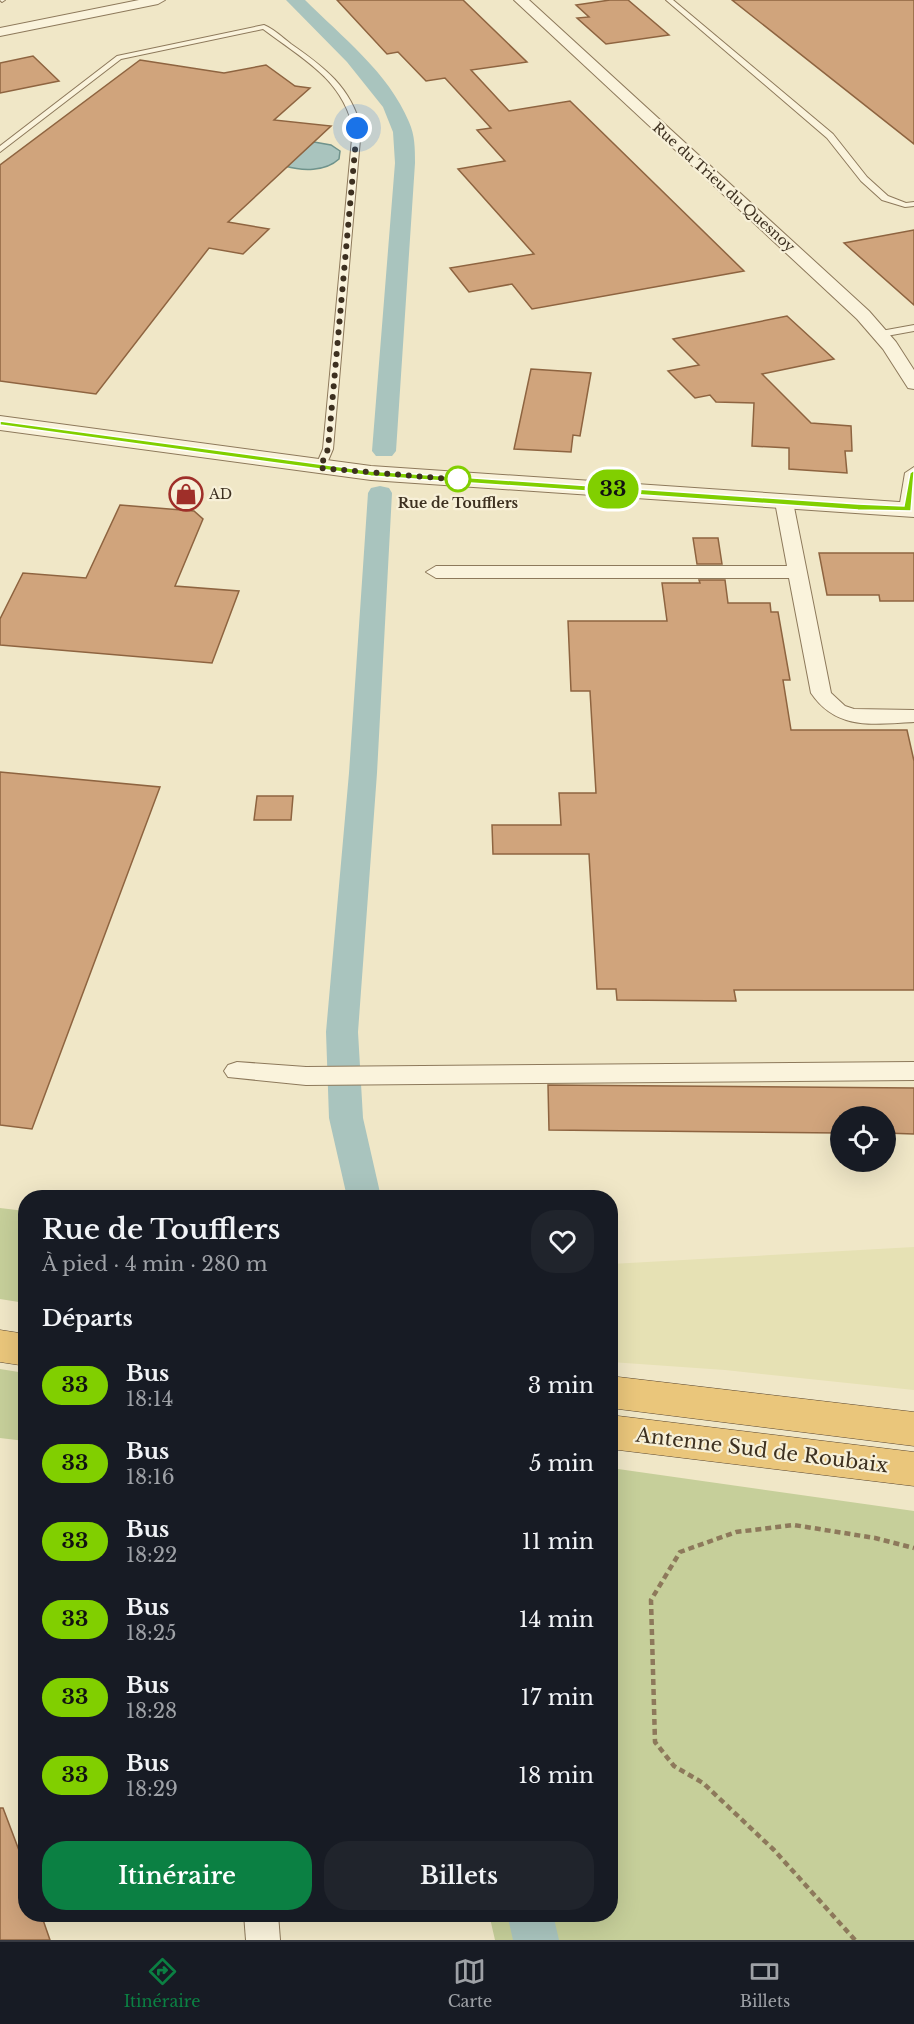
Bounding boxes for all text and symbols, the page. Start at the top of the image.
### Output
your location [342,113,372,143]
street label: Rue du Trieu du Quesnoy [649,118,799,256]
marker: Rue de Toufflers [445,466,471,492]
line badge: 33 [586,470,640,508]
shop icon: AD [168,476,204,512]
text: 33 [600,476,626,502]
place label: AD [208,485,232,503]
place label: Rue de Toufflers [398,494,519,512]
map controls [830,1106,896,1172]
button: locate [830,1106,896,1172]
button: heart [531,1210,594,1273]
text: Rue de Toufflers [42,1212,280,1247]
text: À pied · 4 min · 280 m [42,1252,268,1276]
text: Départs [42,1305,133,1332]
text: Bus [126,1360,169,1387]
text: 33 [62,1372,88,1398]
text: 3 min [528,1372,594,1399]
text: 18:14 [126,1387,173,1411]
street label: Antenne Sud de Roubaix [633,1422,890,1477]
text: Bus [126,1438,169,1465]
text: 33 [62,1450,88,1476]
text: 5 min [529,1450,594,1477]
text: 18:16 [126,1465,175,1489]
text: Bus [126,1516,169,1543]
text: 33 [62,1528,88,1554]
text: 11 min [522,1528,594,1555]
text: 18:22 [126,1543,177,1567]
text: Bus [126,1594,169,1621]
text: 33 [62,1606,88,1632]
text: 14 min [519,1606,594,1633]
text: 18:25 [126,1621,176,1645]
text: Bus [126,1672,169,1699]
text: 33 [62,1684,88,1710]
text: 17 min [521,1684,594,1711]
text: 18:28 [126,1699,177,1723]
text: Bus [126,1750,169,1777]
text: 33 [62,1762,88,1788]
text: 18 min [518,1762,594,1789]
text: 18:29 [126,1777,178,1801]
button: Itinéraire [42,1841,312,1910]
button: Billets [324,1841,594,1910]
tab: Itinéraire [124,1955,200,2011]
tab: Carte [448,1955,492,2011]
tab: Billets [740,1955,790,2011]

